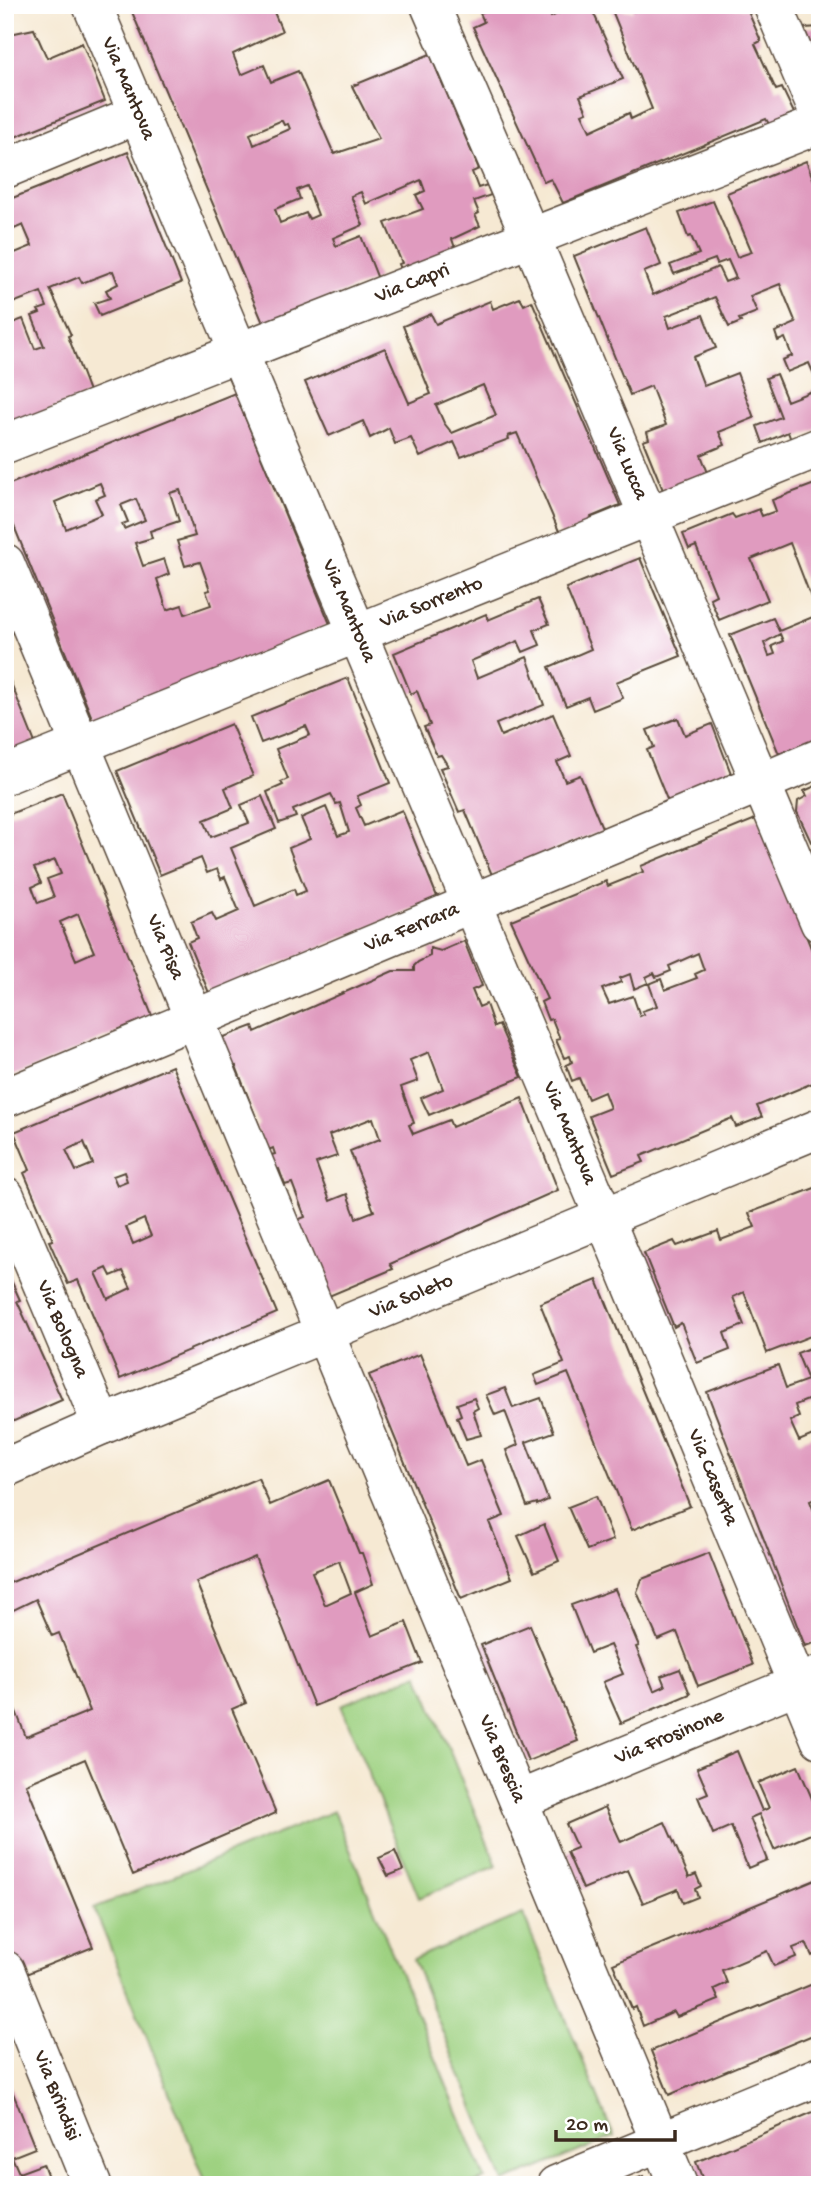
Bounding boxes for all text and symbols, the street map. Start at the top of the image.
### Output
street label: Via Mantova [94,33,161,145]
street label: Via Capri [371,258,454,310]
street label: Via Lucca [599,423,653,505]
street label: Via Mantova [315,555,381,668]
street label: Via Sorrento [376,571,487,636]
street label: Via Ferrara [360,897,464,959]
street label: Via Pisa [139,910,190,985]
street label: Via Mantova [535,1077,602,1190]
street label: Via Soleto [365,1268,457,1326]
street label: Via Bologna [29,1276,94,1383]
street label: Via Caserta [680,1425,744,1531]
street label: Via Frosinone [610,1703,729,1772]
street label: Via Brescia [472,1710,531,1808]
street label: Via Brindisi [26,2047,85,2145]
scale bar [556,2099,674,2143]
text: 20 m [566,2114,608,2139]

